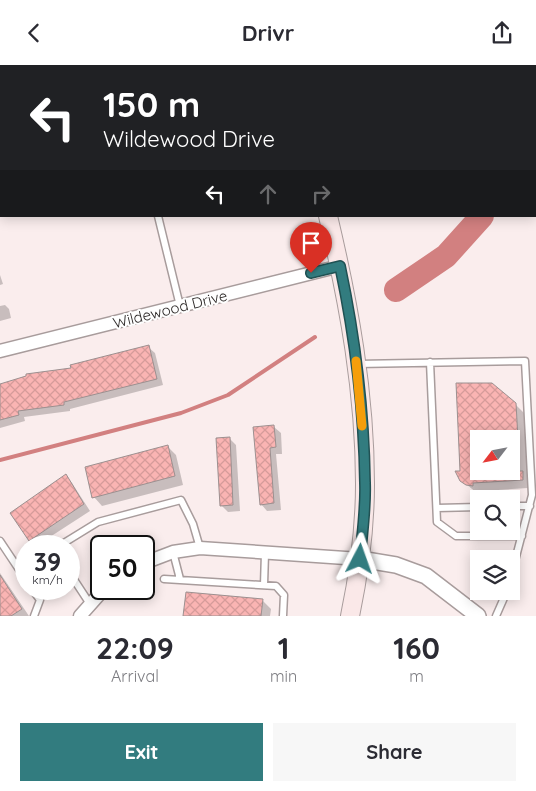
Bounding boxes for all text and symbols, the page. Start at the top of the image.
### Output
icon: back [20,19,48,47]
text: Drivr [242,19,294,47]
icon: share [488,19,516,47]
text: 150 m [103,82,200,126]
icon: left [20,85,85,150]
text: Wildewood Drive [103,125,275,153]
icon: left [201,180,229,208]
icon: ahead [254,180,282,208]
icon: right [307,180,335,208]
pin [290,222,332,273]
icon: arrive [297,229,325,257]
street label: Wildewood Drive [111,286,229,332]
north arrow [470,430,520,480]
map controls [470,430,520,600]
button: search [470,490,520,540]
position arrow [333,532,385,584]
speed limit sign: 50 [90,535,155,600]
text: 39 [34,546,61,577]
button: layers [470,550,520,600]
text: km/h [32,572,63,587]
text: 22:09 [96,629,174,667]
text: 1 [278,629,289,667]
text: 160 [393,629,440,667]
text: Arrival [111,666,159,686]
text: min [270,666,297,686]
text: m [409,666,424,686]
button: Exit [20,723,263,781]
button: Share [273,723,516,781]

